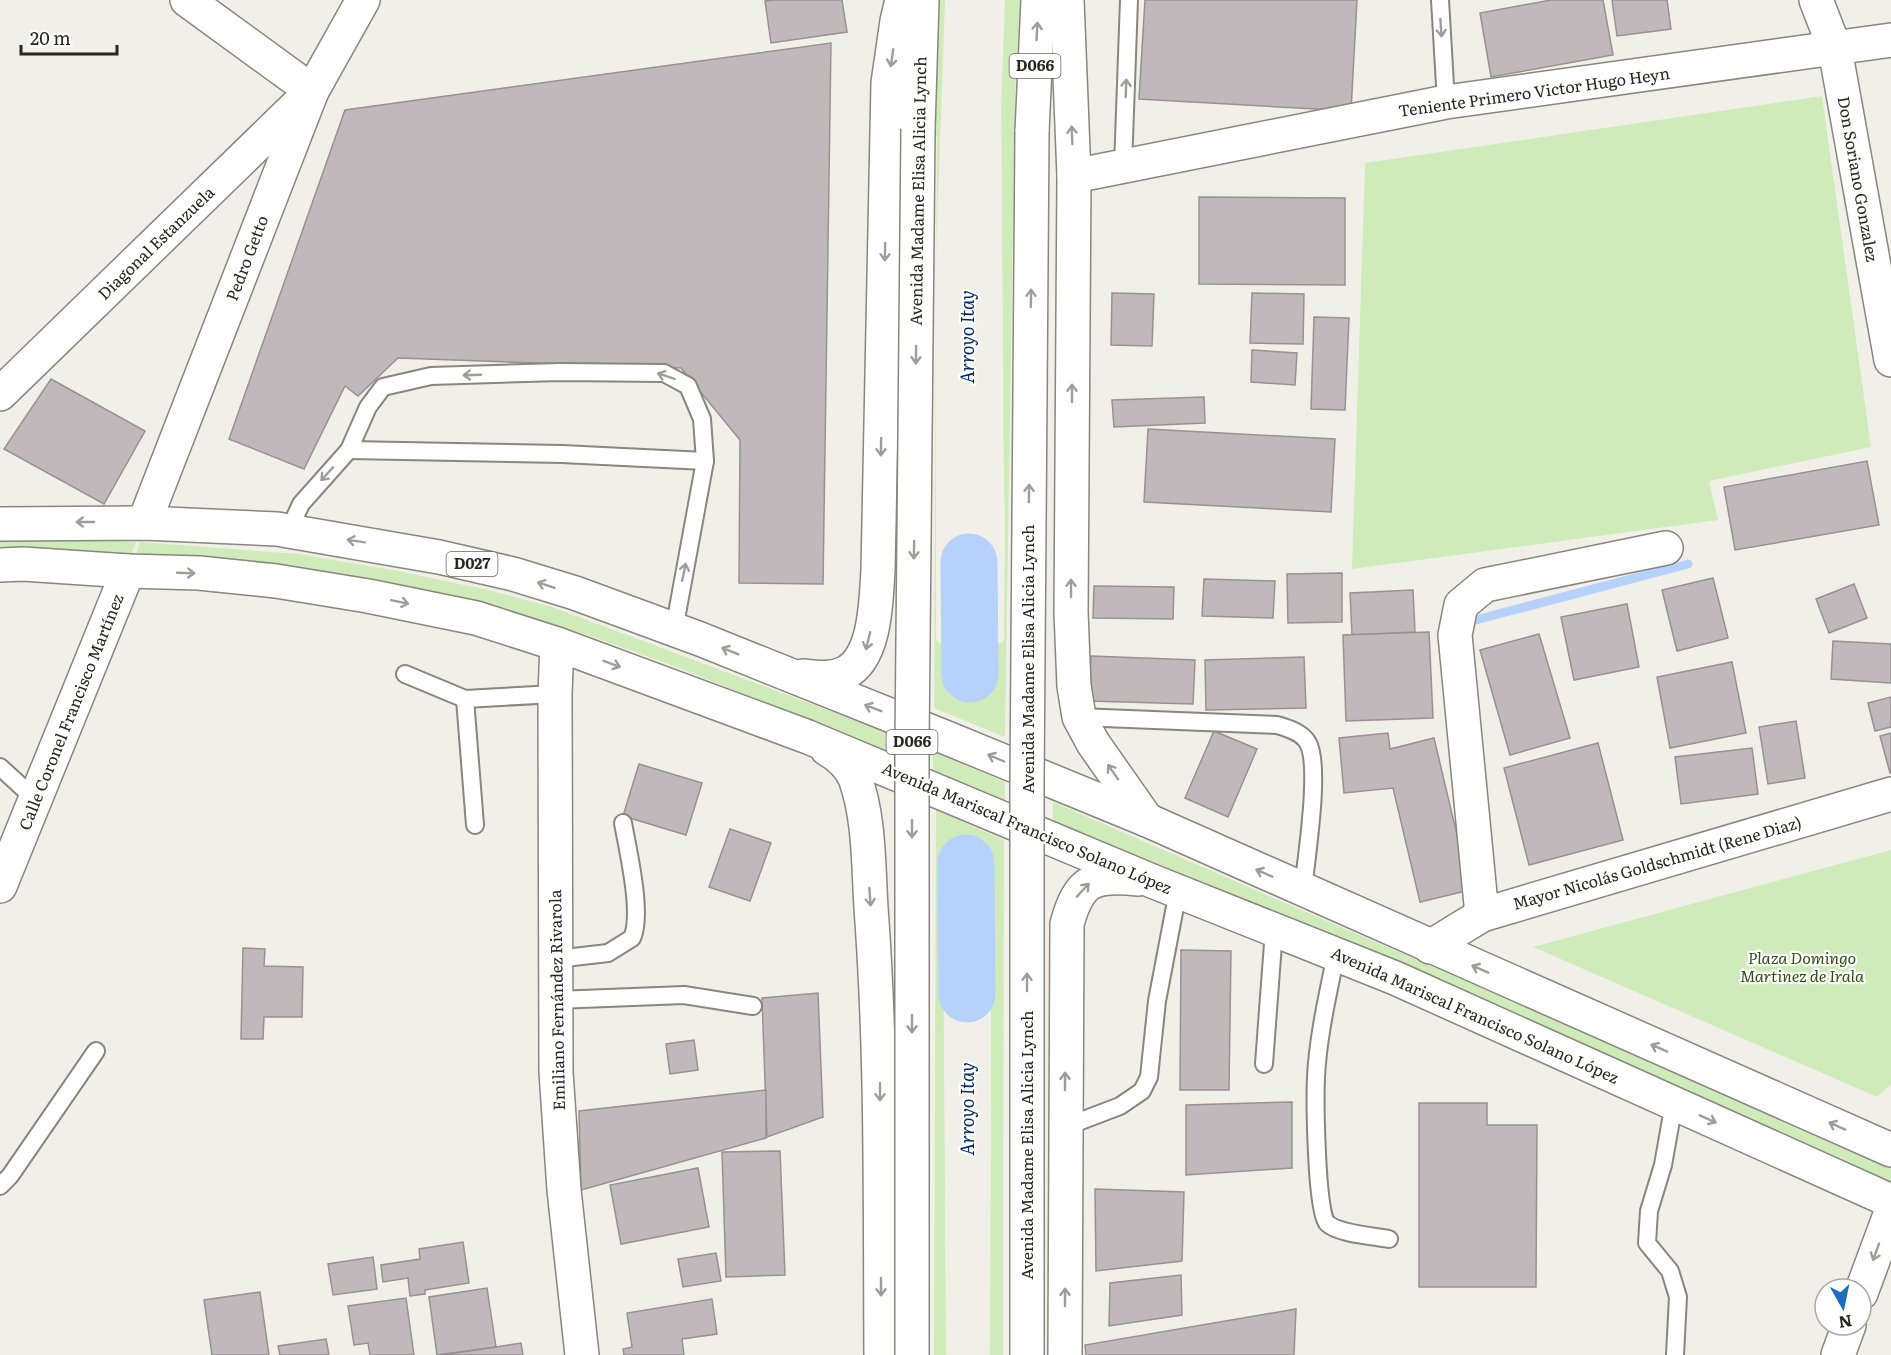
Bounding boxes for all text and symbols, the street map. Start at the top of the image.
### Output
scale bar [21,18,117,56]
one-way arrow [1436,18,1447,38]
one-way arrow [1032,22,1043,42]
text: 20 m [30,24,71,51]
one-way arrow [886,47,897,67]
road number: D066 [1010,54,1060,78]
street label: Avenida Madame Elisa Alicia Lynch [903,56,931,326]
street label: Teniente Primero Victor Hugo Heyn [1397,60,1672,122]
one-way arrow [1121,78,1132,98]
street label: Don Soriano Gonzalez [1833,94,1885,264]
one-way arrow [1067,125,1078,145]
street label: Diagonal Estanzuela [91,180,219,305]
street label: Pedro Getto [219,211,273,304]
one-way arrow [879,242,891,262]
one-way arrow [1025,288,1037,308]
water label: Arroyo Itay [953,290,980,384]
one-way arrow [910,345,922,365]
one-way arrow [462,369,482,381]
one-way arrow [657,370,676,381]
one-way arrow [1066,383,1078,403]
one-way arrow [875,437,887,457]
one-way arrow [320,466,334,481]
one-way arrow [1023,483,1035,503]
one-way arrow [76,517,96,528]
street label: Avenida Madame Elisa Alicia Lynch [1015,524,1039,794]
one-way arrow [347,536,367,547]
one-way arrow [908,540,920,560]
road number: D027 [446,552,498,576]
one-way arrow [679,563,690,583]
one-way arrow [176,567,196,578]
one-way arrow [537,578,556,589]
one-way arrow [1065,578,1077,598]
street label: Calle Coronel Francisco Martínez [12,590,129,833]
one-way arrow [390,597,409,608]
one-way arrow [862,631,873,650]
one-way arrow [721,645,739,656]
one-way arrow [602,659,621,670]
one-way arrow [864,702,883,713]
road number: D066 [886,730,938,754]
one-way arrow [987,752,1005,763]
street label: Avenida Mariscal Francisco Solano López [879,755,1176,899]
one-way arrow [1107,765,1119,781]
street label: Mayor Nicolás Goldschmidt (Rene Diaz) [1509,809,1804,915]
one-way arrow [906,819,918,839]
one-way arrow [1255,866,1273,877]
one-way arrow [1076,883,1090,898]
one-way arrow [865,886,876,906]
street label: Emiliano Fernández Rivarola [542,889,570,1111]
street label: Avenida Mariscal Francisco Solano López [1328,940,1623,1089]
park label: Plaza Domingo Martinez de Irala [1740,945,1865,987]
one-way arrow [1472,963,1490,974]
one-way arrow [1021,972,1033,992]
street label: Avenida Madame Elisa Alicia Lynch [1014,1010,1038,1280]
one-way arrow [906,1014,918,1034]
one-way arrow [1650,1041,1668,1052]
water label: Arroyo Itay [953,1062,980,1156]
one-way arrow [1059,1071,1071,1091]
one-way arrow [874,1081,886,1101]
one-way arrow [1699,1114,1717,1125]
one-way arrow [1829,1120,1847,1131]
one-way arrow [1870,1242,1881,1261]
one-way arrow [875,1276,887,1296]
north arrow [1813,1277,1873,1337]
one-way arrow [1059,1287,1071,1307]
text: N [1837,1310,1854,1336]

